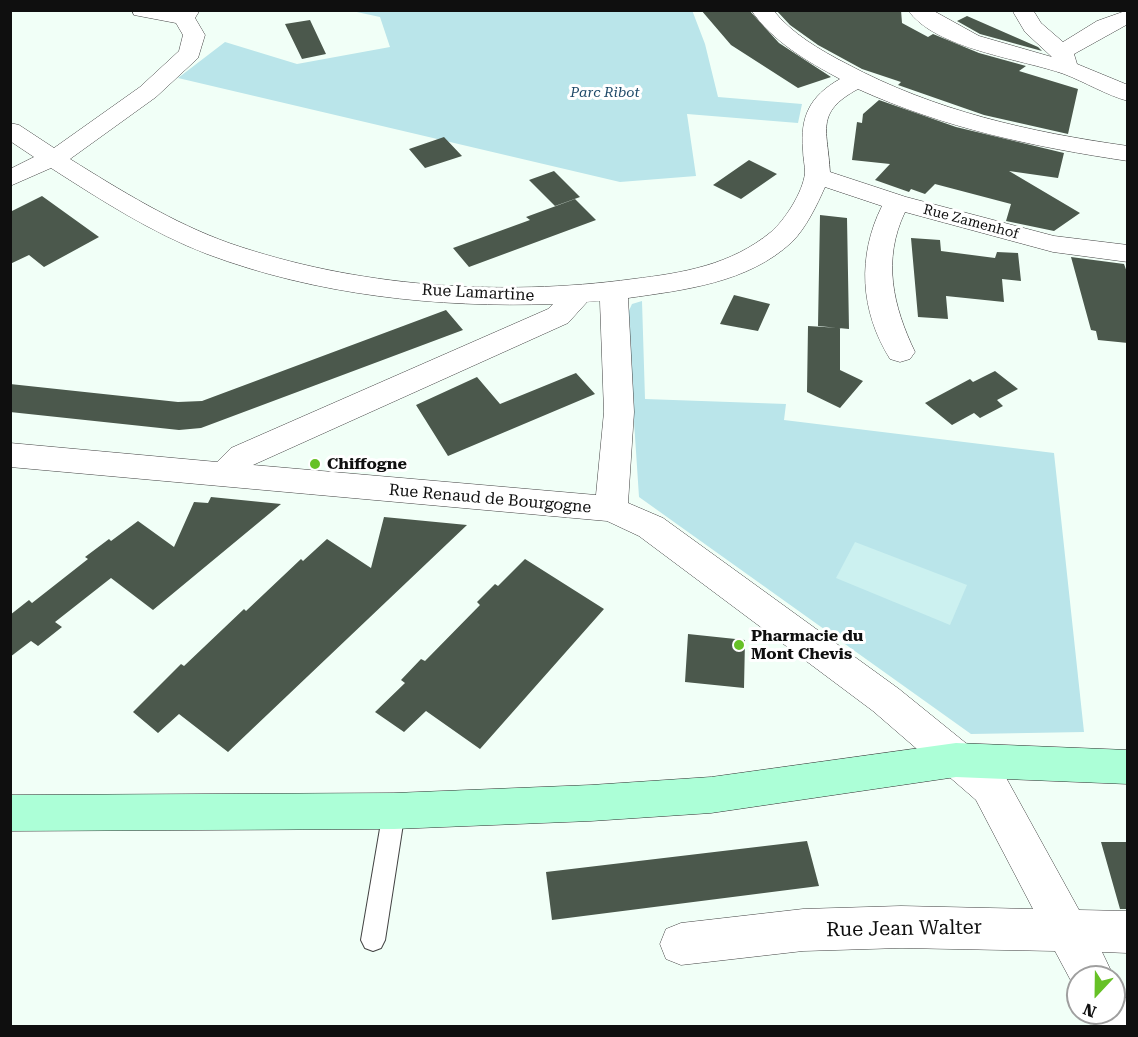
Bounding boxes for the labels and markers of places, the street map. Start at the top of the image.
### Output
place label: Chiffogne [327,454,407,474]
marker: Chiffogne [308,457,322,471]
place label: Pharmacie du Mont Chevis [751,626,863,664]
marker: Pharmacie du Mont Chevis [732,638,746,652]

